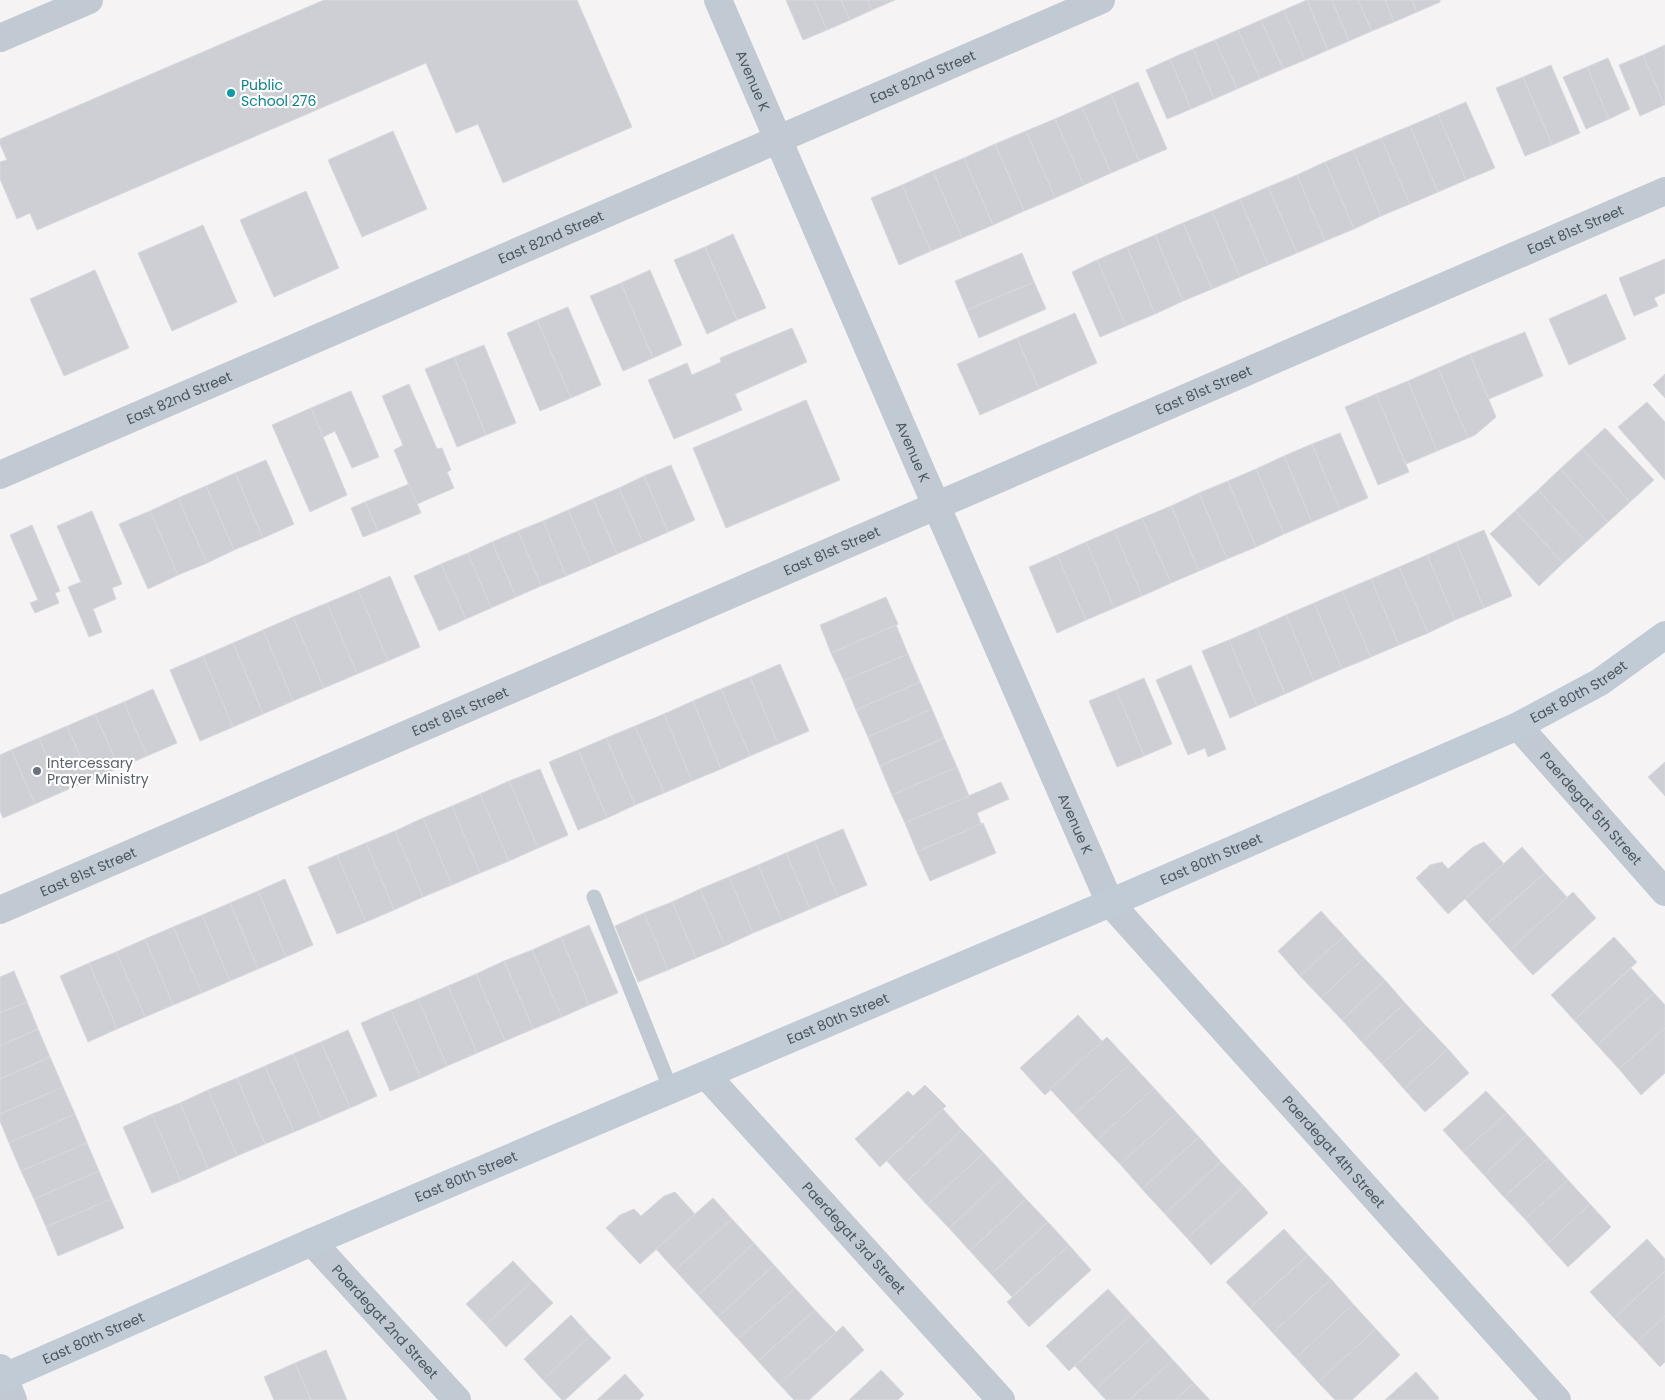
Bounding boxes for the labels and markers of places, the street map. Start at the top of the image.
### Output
place label: Public School 276 [241,75,316,111]
marker: Public School 276 [225,87,237,99]
place label: Intercessary Prayer Ministry [47,753,149,789]
marker: Intercessary Prayer Ministry [31,765,43,777]

